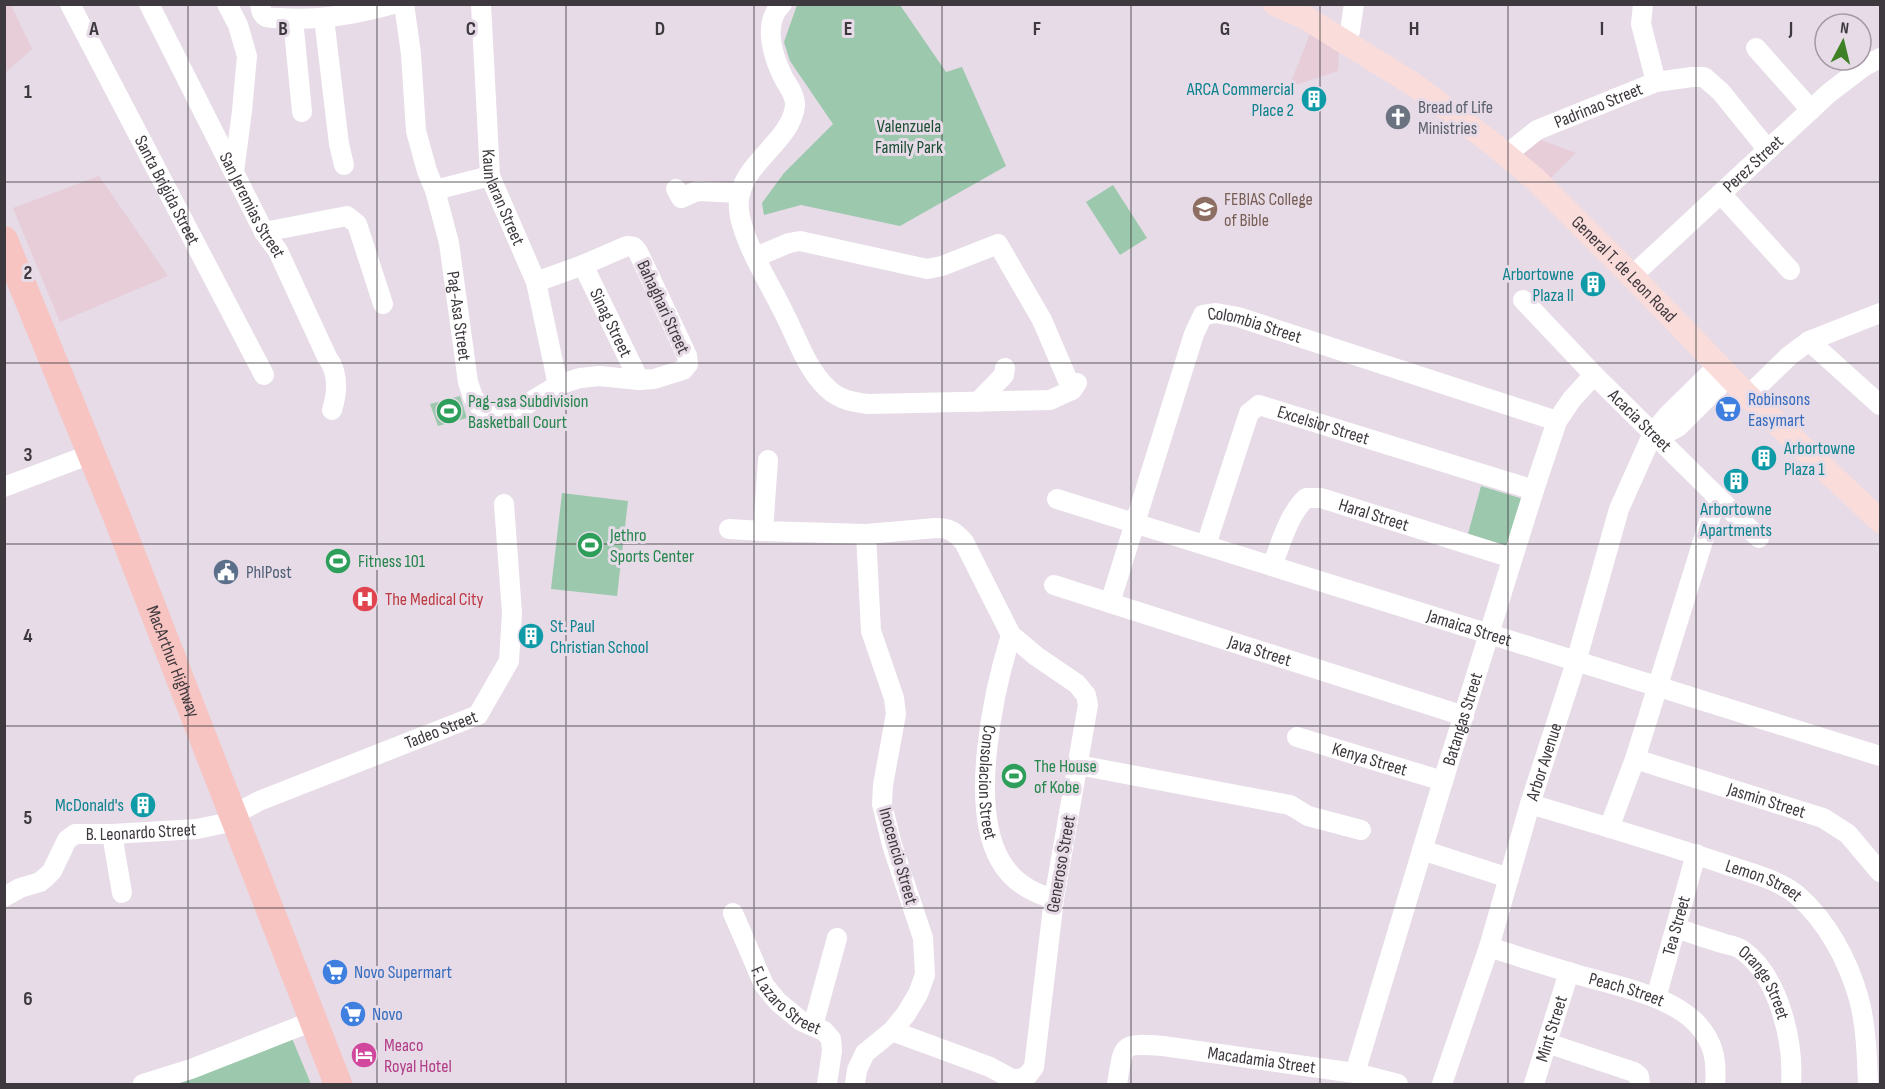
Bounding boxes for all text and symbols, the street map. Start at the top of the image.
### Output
north arrow [1813,12,1873,72]
text: A [88,17,99,41]
text: B [278,17,288,41]
text: C [466,17,476,41]
text: D [655,17,665,41]
text: E [844,17,852,41]
text: F [1033,17,1041,41]
text: G [1220,17,1230,41]
text: H [1409,17,1419,41]
text: I [1600,17,1604,41]
text: J [1788,17,1793,41]
text: N [1839,19,1850,39]
street label: Padrinao Street [1551,78,1646,132]
place label: ARCA Commercial Place 2 [1186,79,1294,121]
text: 1 [24,80,32,104]
building icon: ARCA Commercial Place 2 [1299,84,1329,114]
place label: Bread of Life Ministries [1418,97,1493,139]
church icon: Bread of Life Ministries [1383,102,1413,132]
park label: Valenzuela Family Park [875,116,943,158]
street label: Perez Street [1718,130,1788,197]
street label: Santa Brigida Street [130,132,205,249]
street label: San Jeremias Street [215,149,290,261]
street label: Kaunlaran Street [478,149,529,249]
place label: FEBIAS College of Bible [1224,189,1313,231]
school or university icon: FEBIAS College of Bible [1190,194,1220,224]
street label: General T. de Leon Road [1567,211,1681,326]
street label: Bahaghari Street [632,257,694,358]
text: 2 [24,261,32,285]
place label: Arbortowne Plaza II [1502,264,1574,306]
building icon: Arbortowne Plaza II [1578,269,1608,299]
street label: Pag-Asa Street [442,270,476,362]
street label: Sinag Street [585,285,637,361]
street label: Colombia Street [1206,303,1305,348]
street label: Acacia Street [1603,384,1676,457]
place label: Robinsons Easymart [1748,389,1810,431]
place label: Pag-asa Subdivision Basketball Court [468,391,588,433]
supermarket icon: Robinsons Easymart [1713,394,1743,424]
sports icon: Pag-asa Subdivision Basketball Court [434,396,464,426]
street label: Excelsior Street [1275,401,1372,449]
place label: Arbortowne Plaza 1 [1783,438,1855,480]
text: 3 [24,443,33,467]
building icon: Arbortowne Plaza 1 [1749,443,1779,473]
building icon: Arbortowne Apartments [1721,466,1751,496]
street label: Haral Street [1336,494,1412,536]
place label: Arbortowne Apartments [1699,499,1772,541]
place label: Jethro Sports Center [609,525,694,567]
sports icon: Jethro Sports Center [575,530,605,560]
sports icon: Fitness 101 [323,546,353,576]
place label: Fitness 101 [358,551,426,572]
public building icon: PhlPost [211,557,241,587]
place label: PhlPost [246,562,292,583]
hospital icon: The Medical City [350,584,380,614]
place label: The Medical City [385,589,483,610]
street label: MacArthur Highway [142,602,204,720]
street label: Jamaica Street [1424,604,1515,651]
place label: St. Paul Christian School [550,616,649,658]
building icon: St. Paul Christian School [516,621,546,651]
text: 4 [23,624,33,648]
street label: Java Street [1225,631,1294,671]
street label: Batangas Street [1438,669,1487,768]
street label: Tadeo Street [402,706,481,753]
street label: Arbor Avenue [1521,720,1566,804]
street label: Consolacion Street [975,724,1002,842]
street label: Kenya Street [1330,738,1410,780]
place label: The House of Kobe [1034,756,1097,798]
sports icon: The House of Kobe [999,761,1029,791]
street label: Jasmin Street [1724,778,1809,823]
building icon: McDonald's [128,790,158,820]
place label: McDonald's [55,795,124,816]
street label: Inocencio Street [874,805,922,907]
text: 5 [24,806,33,830]
street label: Generoso Street [1042,813,1080,914]
street label: B. Leonardo Street [86,819,197,845]
street label: Lemon Street [1723,855,1807,906]
street label: Tea Street [1658,893,1695,958]
street label: Orange Street [1734,941,1794,1022]
supermarket icon: Novo Supermart [320,957,350,987]
place label: Novo Supermart [354,962,453,983]
street label: F. Lazaro Street [747,963,825,1039]
street label: Peach Street [1587,968,1668,1011]
text: 6 [23,987,33,1011]
street label: Mint Street [1531,992,1572,1064]
supermarket icon: Novo [338,999,368,1029]
place label: Novo [372,1004,403,1025]
place label: Meaco Royal Hotel [384,1035,452,1077]
hotel icon: Meaco Royal Hotel [349,1040,379,1070]
street label: Macadamia Street [1206,1042,1317,1078]

